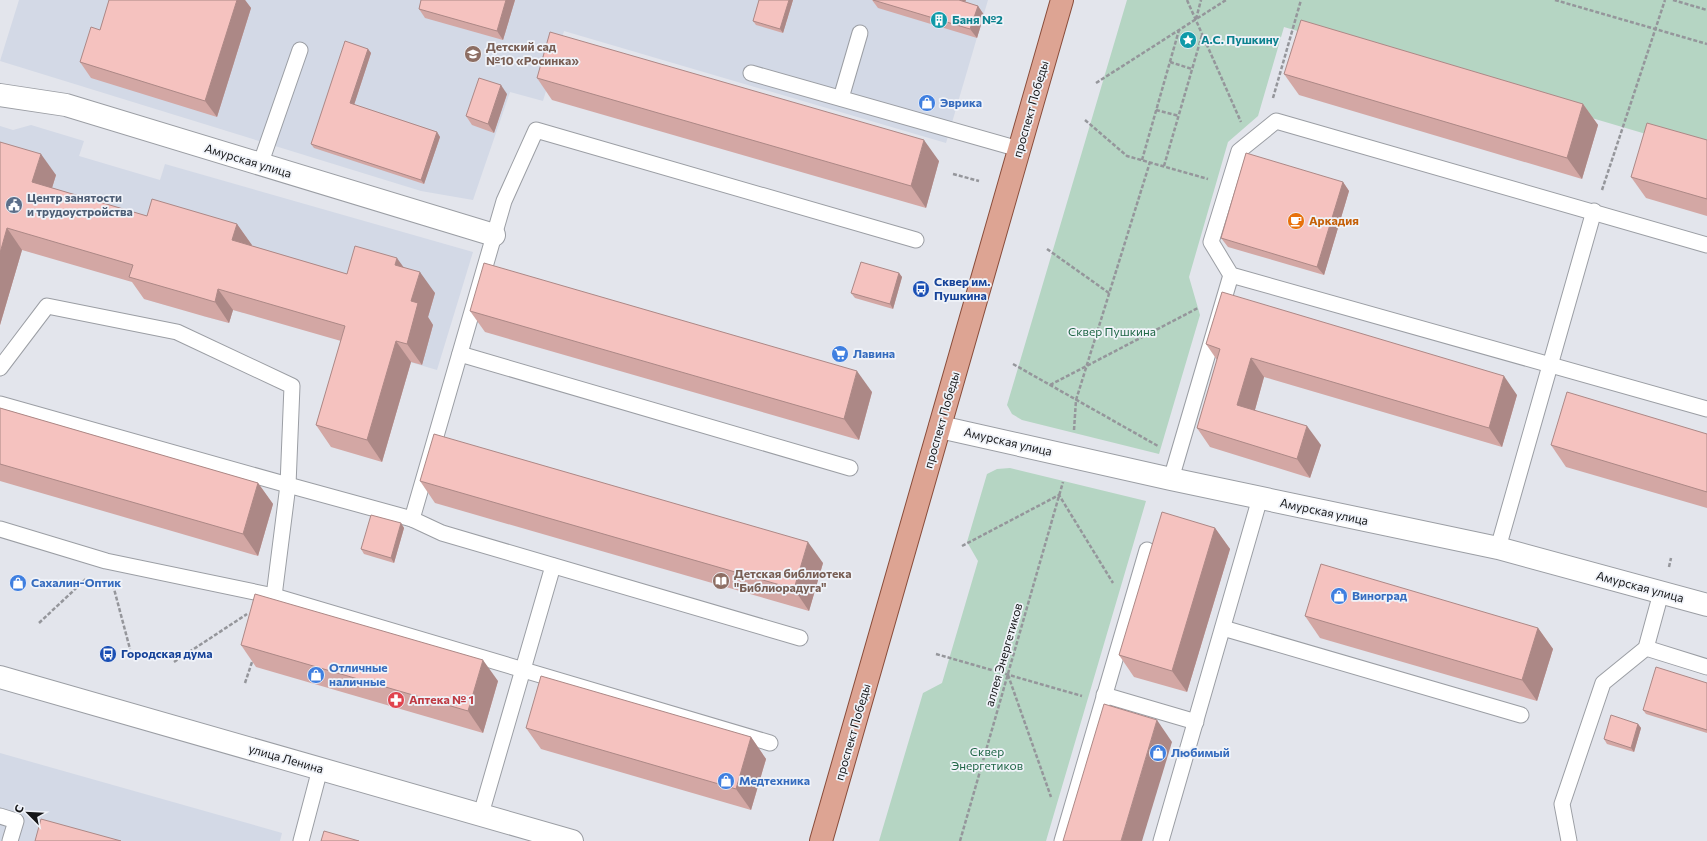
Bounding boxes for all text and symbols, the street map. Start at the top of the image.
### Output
building icon: Баня №2 [929,10,949,30]
place label: Баня №2 [952,12,1003,26]
place icon: А.С. Пушкину [1178,30,1198,50]
place label: А.С. Пушкину [1201,32,1280,46]
place label: Детский сад №10 «Росинка» [486,39,579,67]
school or university icon: Детский сад №10 «Росинка» [463,44,483,64]
street label: проспект Победы [1010,59,1051,159]
shop icon: Эврика [917,93,937,113]
place label: Эврика [940,95,982,109]
street label: Амурская улица [203,140,293,180]
place label: Центр занятости и трудоустройства [27,190,133,218]
public building icon: Центр занятости и трудоустройства [4,195,24,215]
cafe icon: Аркадия [1286,211,1306,231]
place label: Аркадия [1309,213,1359,227]
place label: Сквер им. Пушкина [934,274,990,302]
bus stop icon: Сквер им. Пушкина [911,279,931,299]
park label: Сквер Пушкина [1068,324,1156,338]
supermarket icon: Лавина [830,344,850,364]
place label: Лавина [853,346,895,360]
street label: проспект Победы [921,370,962,470]
street label: Амурская улица [963,424,1054,458]
street label: Амурская улица [1279,495,1370,527]
place label: Детская библиотека "Библиорадуга" [734,566,851,594]
street label: Амурская улица [1595,568,1686,604]
library icon: Детская библиотека "Библиорадуга" [711,571,731,591]
shop icon: Сахалин-Оптик [8,573,28,593]
place label: Сахалин-Оптик [31,575,121,589]
shop icon: Виноград [1329,586,1349,606]
place label: Виноград [1352,588,1408,602]
street label: аллея Энергетиков [982,601,1025,708]
bus stop icon: Городская дума [98,644,118,664]
place label: Городская дума [121,646,212,660]
place label: Отличные наличные [329,660,388,688]
shop icon: Отличные наличные [306,665,326,685]
street label: проспект Победы [832,682,873,782]
pharmacy icon: Аптека № 1 [386,690,406,710]
place label: Аптека № 1 [409,692,474,706]
street label: улица Ленина [247,741,325,775]
shop icon: Любимый [1148,743,1168,763]
park label: Сквер Энергетиков [951,744,1023,772]
place label: Любимый [1171,745,1230,759]
shop icon: Медтехника [716,771,736,791]
place label: Медтехника [739,773,810,787]
north arrow [8,793,48,833]
text: С [11,802,26,815]

